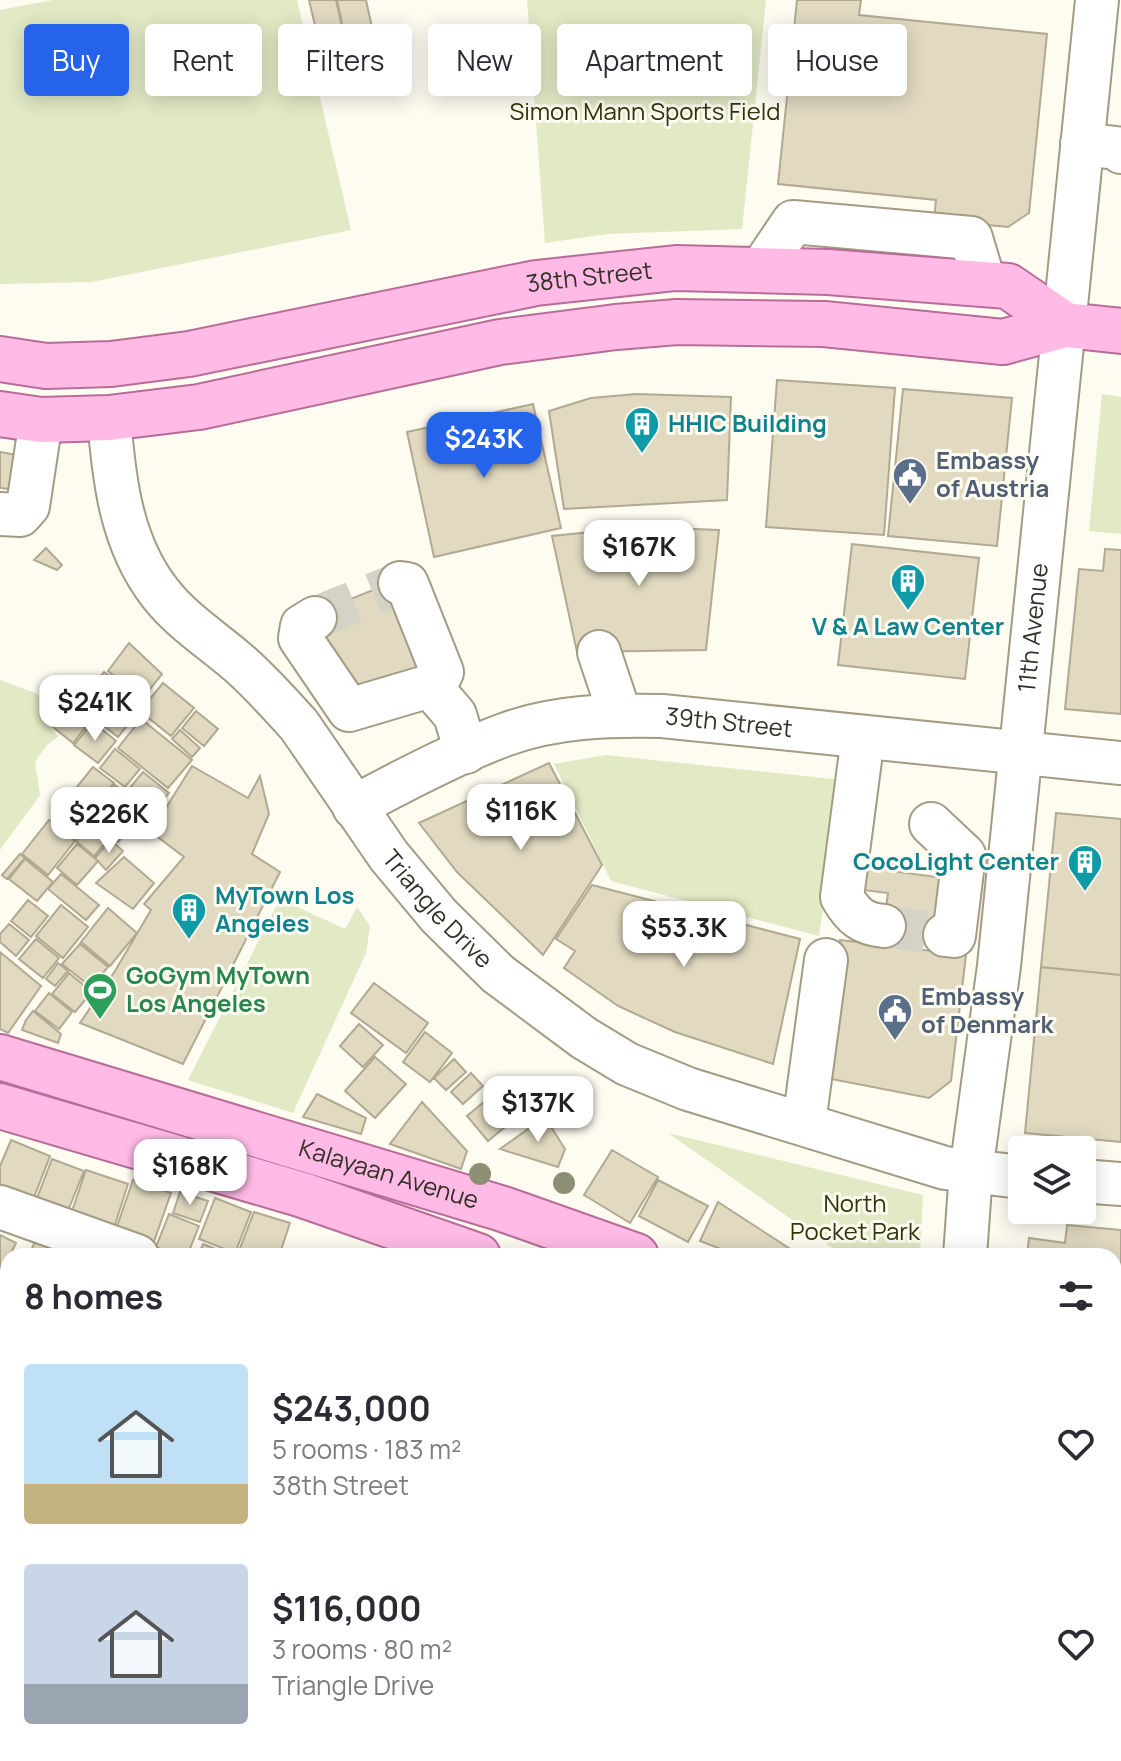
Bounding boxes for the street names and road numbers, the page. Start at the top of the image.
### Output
street label: 38th Street [523,253,654,300]
street label: 11th Avenue [1009,562,1055,694]
street label: 39th Street [664,698,794,744]
street label: Triangle Drive [376,842,501,975]
street label: Kalayaan Avenue [295,1130,483,1216]

